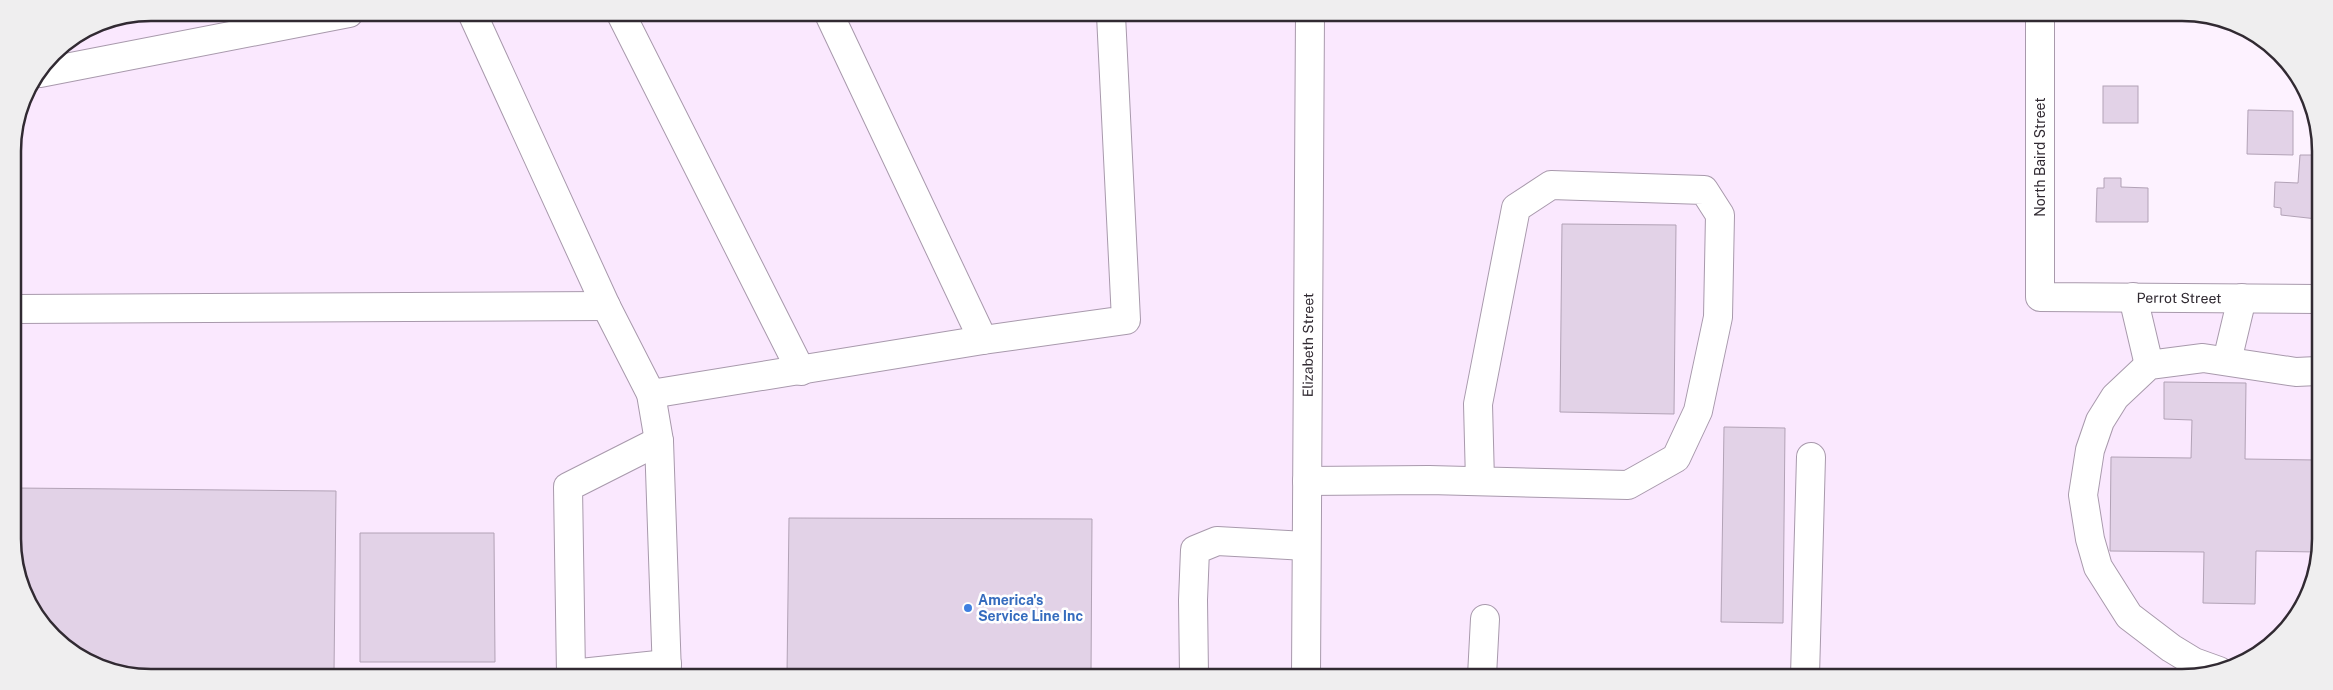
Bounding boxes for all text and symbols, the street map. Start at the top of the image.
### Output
street label: North Baird Street [2032,97,2048,217]
street label: Perrot Street [2136,290,2222,306]
street label: Elizabeth Street [1300,293,1316,397]
place label: America's Service Line Inc [978,592,1083,624]
marker: America's Service Line Inc [962,602,974,614]

